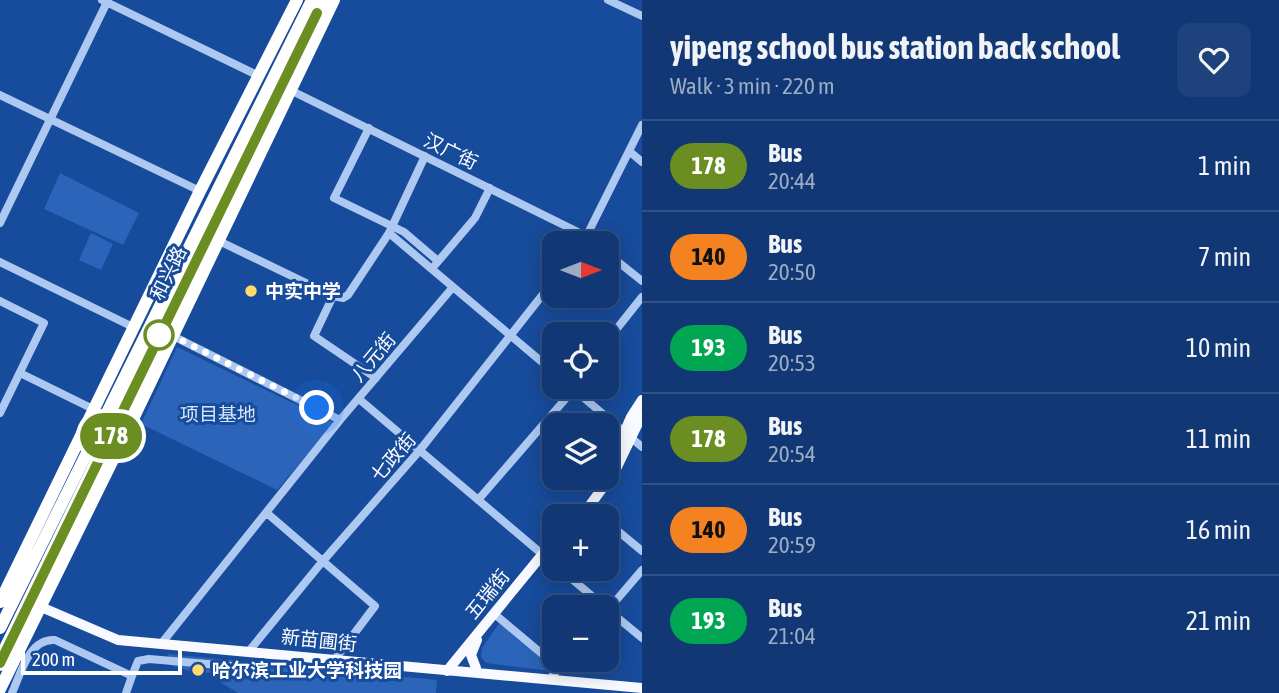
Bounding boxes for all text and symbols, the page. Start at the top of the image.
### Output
button: heart [1177,23,1251,97]
text: yipeng school bus station back school [670,28,1120,66]
text: Walk · 3 min · 220 m [670,73,834,99]
street label: 汉广街 [421,129,481,173]
text: Bus [768,138,802,168]
text: 1 min [1198,151,1251,181]
text: 178 [692,152,725,179]
text: 20:44 [768,168,816,194]
text: Bus [768,229,802,259]
north arrow [542,231,620,308]
map controls [542,231,619,672]
text: 7 min [1198,242,1251,272]
street label: 和兴路 [146,243,190,303]
text: 140 [692,243,725,270]
text: 20:50 [768,259,816,285]
place label: 中实中学 [265,280,341,302]
marker: 中实中学 [243,283,259,299]
unlabelled marker [144,320,174,350]
text: Bus [768,320,802,350]
button: locate [542,322,619,399]
street label: 八元街 [346,328,400,386]
text: 10 min [1186,333,1251,363]
text: 193 [692,334,725,361]
text: 20:53 [768,350,816,376]
your location [299,390,334,425]
park label: 项目基地 [180,403,256,425]
text: Bus [768,411,802,441]
line badge: 178 [71,413,151,459]
button: layers [542,413,619,490]
text: 178 [94,422,128,449]
text: 11 min [1186,424,1251,454]
text: 178 [692,425,725,452]
street label: 七政街 [366,428,420,486]
text: 20:54 [768,441,816,467]
text: Bus [768,502,802,532]
button: + [542,504,619,581]
text: 16 min [1186,515,1251,545]
text: 140 [692,516,725,543]
text: 20:59 [768,532,816,558]
street label: 五瑞街 [461,565,513,623]
text: Bus [768,593,802,623]
button: − [542,595,619,672]
text: 21 min [1186,606,1251,636]
text: 193 [692,607,725,634]
text: 21:04 [768,623,816,649]
street label: 新苗圃街 [280,625,358,655]
scale bar [21,644,182,676]
text: 200 m [32,648,75,670]
place label: 哈尔滨工业大学科技园 [212,659,402,681]
marker: 哈尔滨工业大学科技园 [190,662,206,678]

